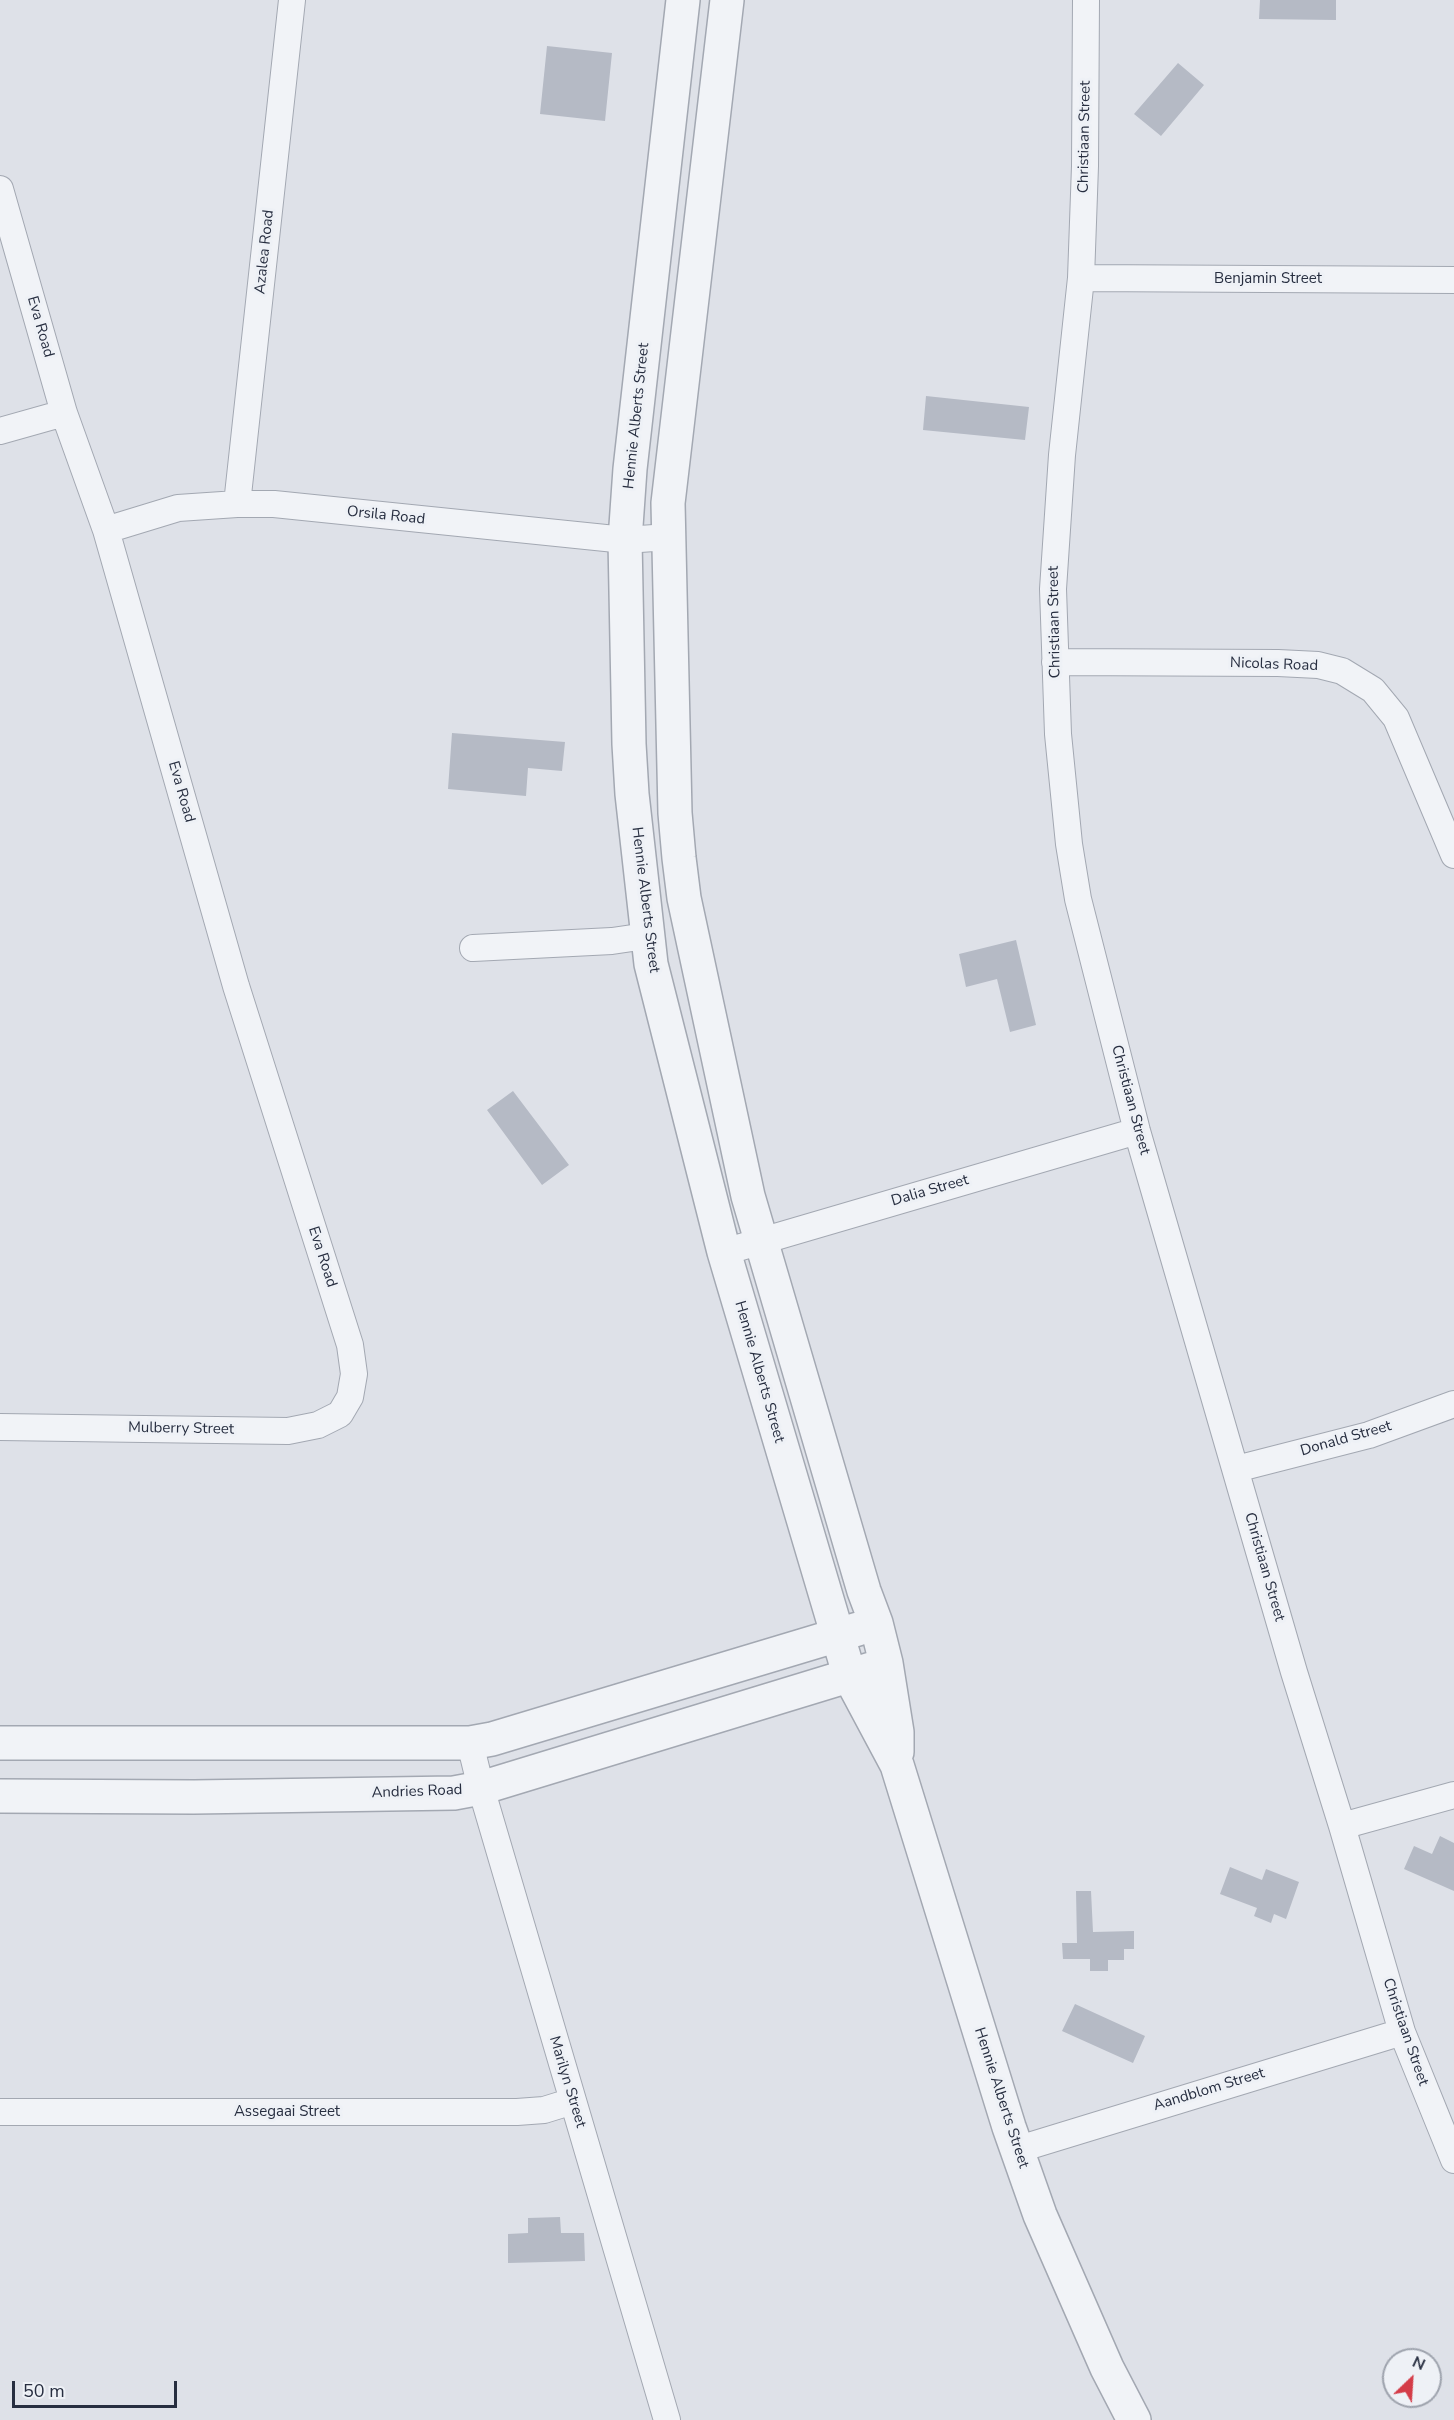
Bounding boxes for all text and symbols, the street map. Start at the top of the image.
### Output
street label: Christiaan Street [1075,81,1095,193]
street label: Azalea Road [252,209,278,295]
street label: Benjamin Street [1214,270,1322,288]
street label: Eva Road [23,294,57,360]
street label: Hennie Alberts Street [620,342,654,490]
street label: Orsila Road [346,503,426,529]
street label: Christiaan Street [1045,566,1065,678]
street label: Nicolas Road [1230,654,1318,676]
street label: Eva Road [164,759,198,825]
street label: Hennie Alberts Street [627,826,663,974]
street label: Christiaan Street [1107,1043,1153,1157]
street label: Dalia Street [889,1171,971,1211]
street label: Eva Road [304,1224,340,1290]
street label: Hennie Alberts Street [730,1299,788,1445]
street label: Donald Street [1298,1417,1394,1461]
street label: Mulberry Street [128,1419,234,1439]
street label: Christiaan Street [1240,1510,1288,1624]
street label: Andries Road [371,1781,463,1803]
street label: Christiaan Street [1378,1976,1432,2088]
street label: Hennie Alberts Street [970,2025,1032,2171]
street label: Marilyn Street [545,2034,589,2130]
street label: Aandblom Street [1151,2065,1267,2115]
street label: Assegaai Street [234,2103,340,2121]
north arrow [1382,2348,1442,2408]
text: N [1409,2351,1429,2376]
scale bar [15,2369,180,2407]
text: 50 m [23,2379,65,2403]

